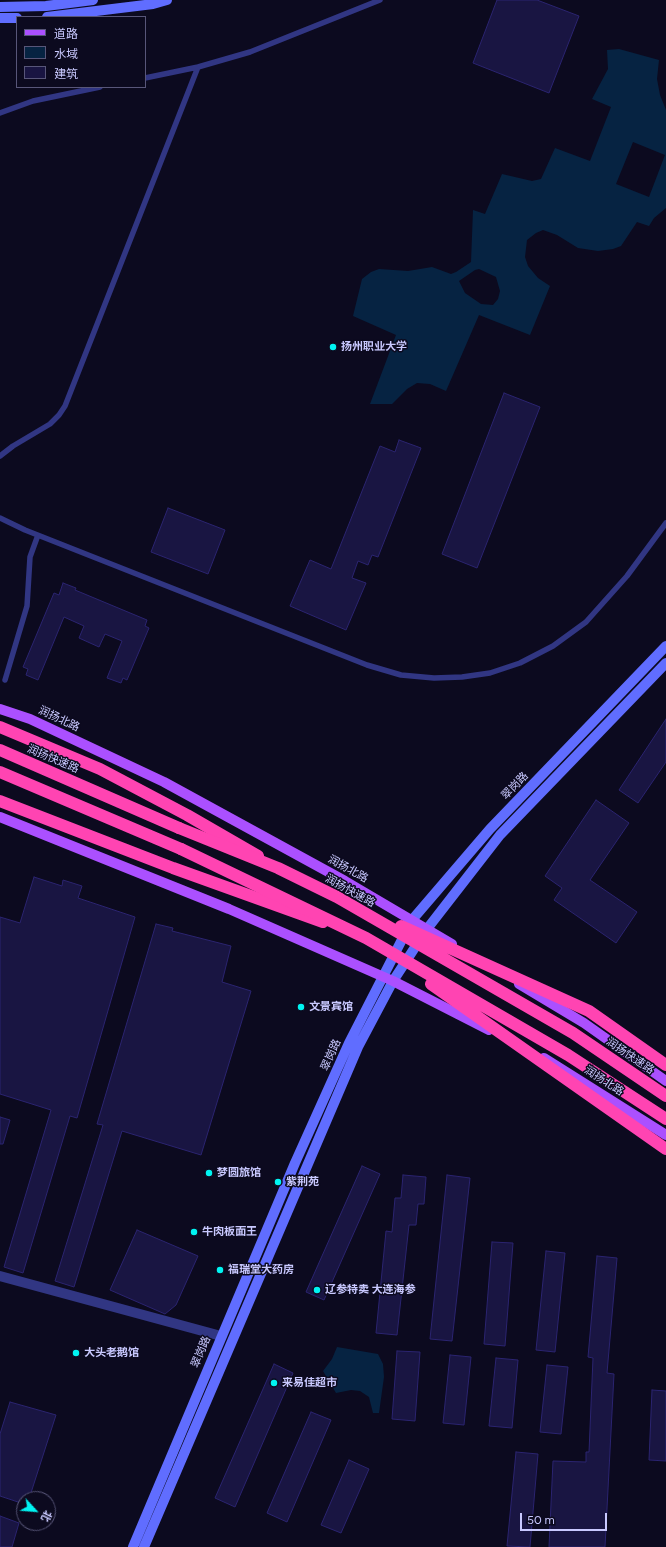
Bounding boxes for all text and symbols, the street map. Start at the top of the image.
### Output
legend [16,16,146,88]
text: 道路 [54,27,78,41]
text: 水域 [54,47,78,61]
text: 建筑 [54,67,78,81]
place label: 扬州职业大学 [341,340,407,354]
marker: 扬州职业大学 [328,342,338,352]
street label: 润扬北路 [36,704,82,734]
street label: 润扬快速路 [25,742,81,776]
street label: 翠岗路 [499,770,531,802]
street label: 润扬北路 [326,853,370,885]
street label: 润扬快速路 [323,872,377,910]
place label: 文景宾馆 [309,1000,353,1014]
marker: 文景宾馆 [296,1002,306,1012]
street label: 润扬快速路 [604,1035,656,1077]
street label: 翠岗路 [318,1037,344,1073]
street label: 润扬北路 [582,1063,626,1099]
place label: 梦圆旅馆 [217,1166,261,1180]
marker: 梦圆旅馆 [204,1168,214,1178]
place label: 紫荆苑 [286,1175,319,1189]
marker: 紫荆苑 [273,1177,283,1187]
place label: 牛肉板面王 [202,1225,257,1239]
marker: 牛肉板面王 [189,1227,199,1237]
place label: 福瑞堂大药房 [228,1263,294,1277]
marker: 福瑞堂大药房 [215,1265,225,1275]
place label: 辽参特卖 大连海参 [325,1283,416,1297]
marker: 辽参特卖 大连海参 [312,1285,322,1295]
street label: 翠岗路 [188,1334,214,1370]
place label: 大头老鹅馆 [84,1346,139,1360]
marker: 大头老鹅馆 [71,1348,81,1358]
place label: 来易佳超市 [282,1376,337,1390]
marker: 来易佳超市 [269,1378,279,1388]
north arrow [16,1491,56,1531]
scale bar [522,1505,609,1531]
text: 北 [38,1508,55,1524]
text: 50 m [527,1513,555,1527]

